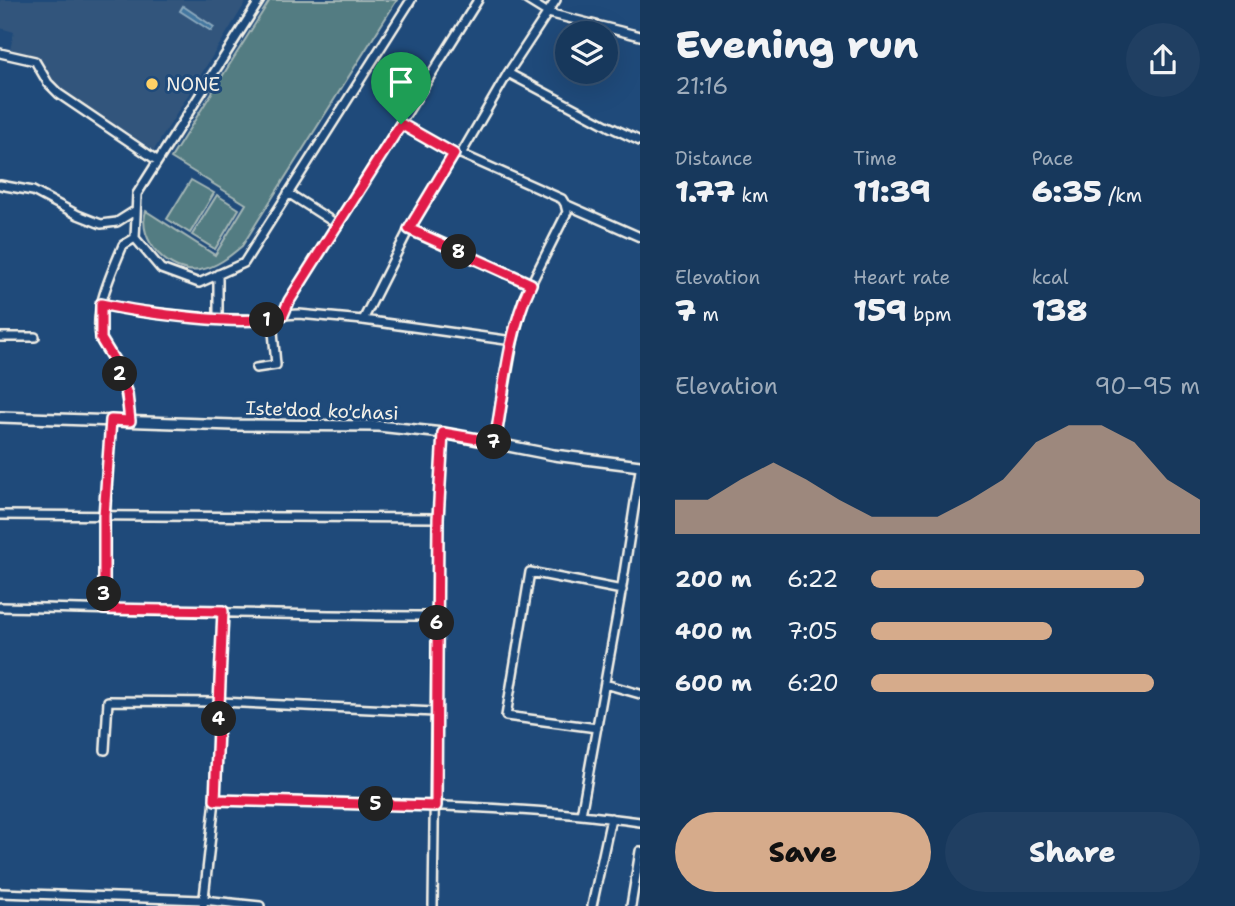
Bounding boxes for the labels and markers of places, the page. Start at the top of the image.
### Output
pin [371,52,431,124]
place label: NONE [166,72,220,97]
marker: NONE [144,76,160,92]
pin: 8 [442,234,476,270]
pin: 1 [250,302,284,338]
pin: 2 [102,356,138,392]
pin: 7 [476,424,512,460]
pin: 3 [86,576,122,612]
pin: 6 [420,606,454,640]
pin: 4 [202,702,236,736]
pin: 5 [358,786,394,822]

